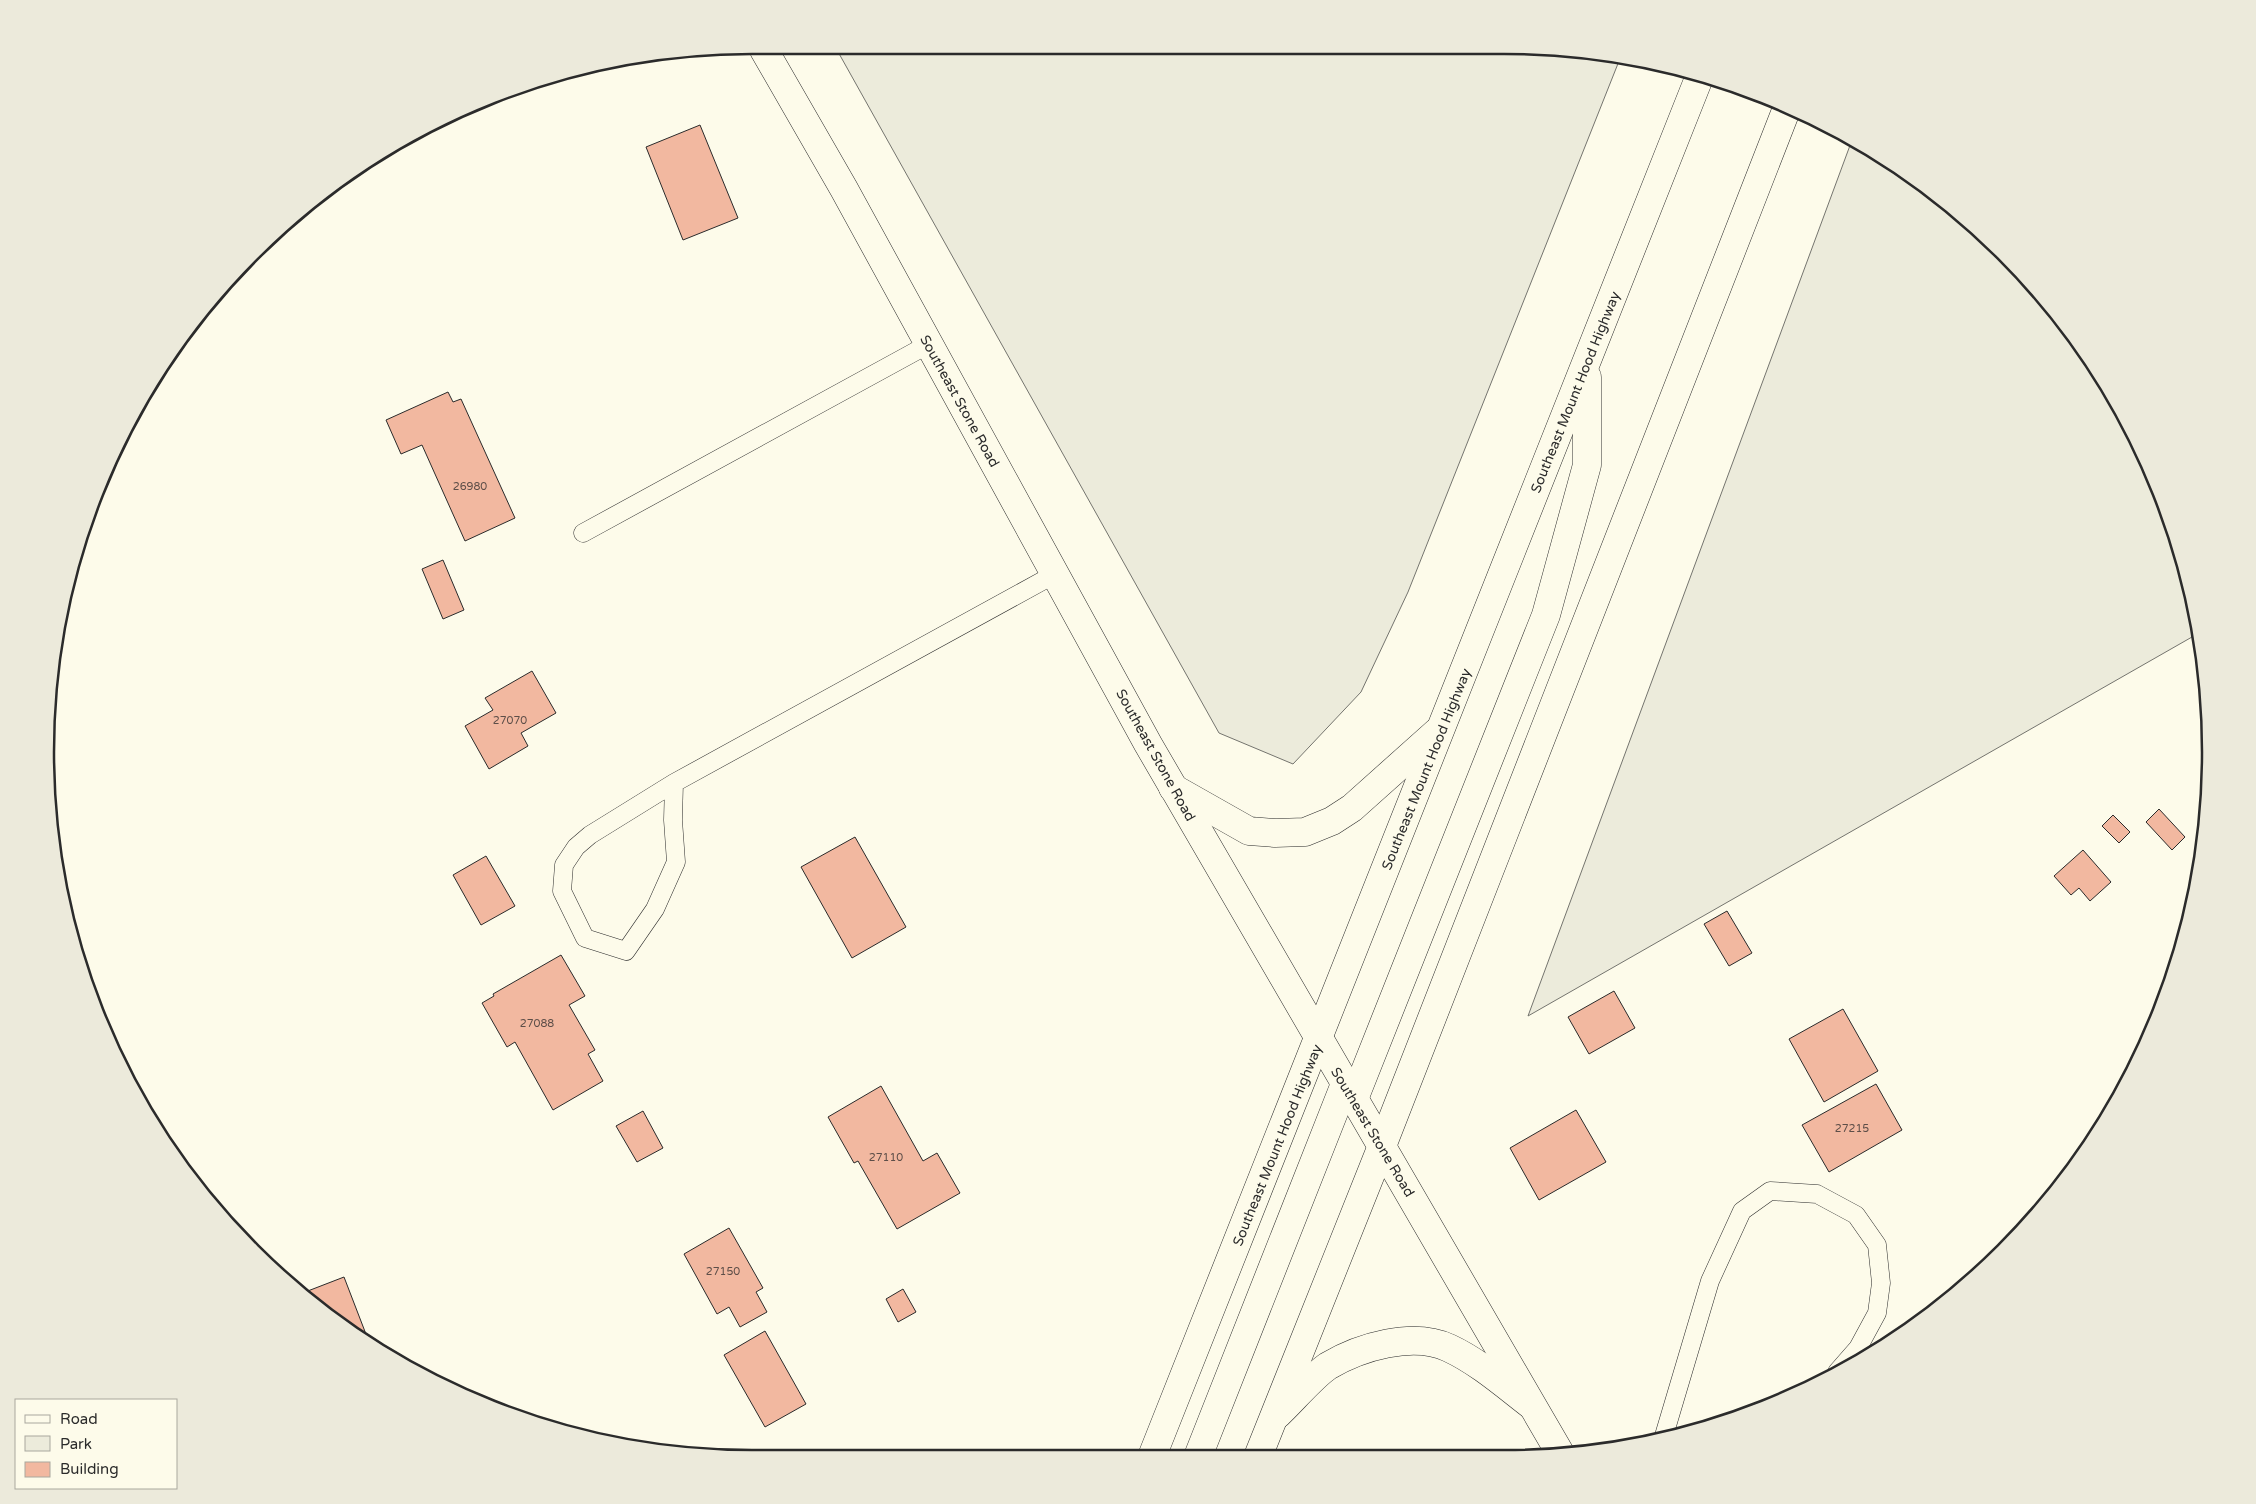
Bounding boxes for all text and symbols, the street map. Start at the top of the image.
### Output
street label: Southeast Mount Hood Highway [1527,288,1624,496]
street label: Southeast Stone Road [916,332,1003,470]
house number: 26980 [453,480,487,493]
street label: Southeast Mount Hood Highway [1378,665,1475,873]
street label: Southeast Stone Road [1112,686,1199,824]
house number: 27070 [493,714,527,727]
house number: 27088 [520,1017,554,1030]
street label: Southeast Mount Hood Highway [1229,1041,1326,1249]
street label: Southeast Stone Road [1327,1064,1418,1200]
house number: 27215 [1835,1122,1869,1135]
house number: 27110 [869,1151,903,1164]
house number: 27150 [706,1265,740,1278]
legend [15,1399,178,1489]
text: Road [60,1410,98,1428]
text: Park [60,1435,92,1453]
text: Building [60,1460,119,1478]

